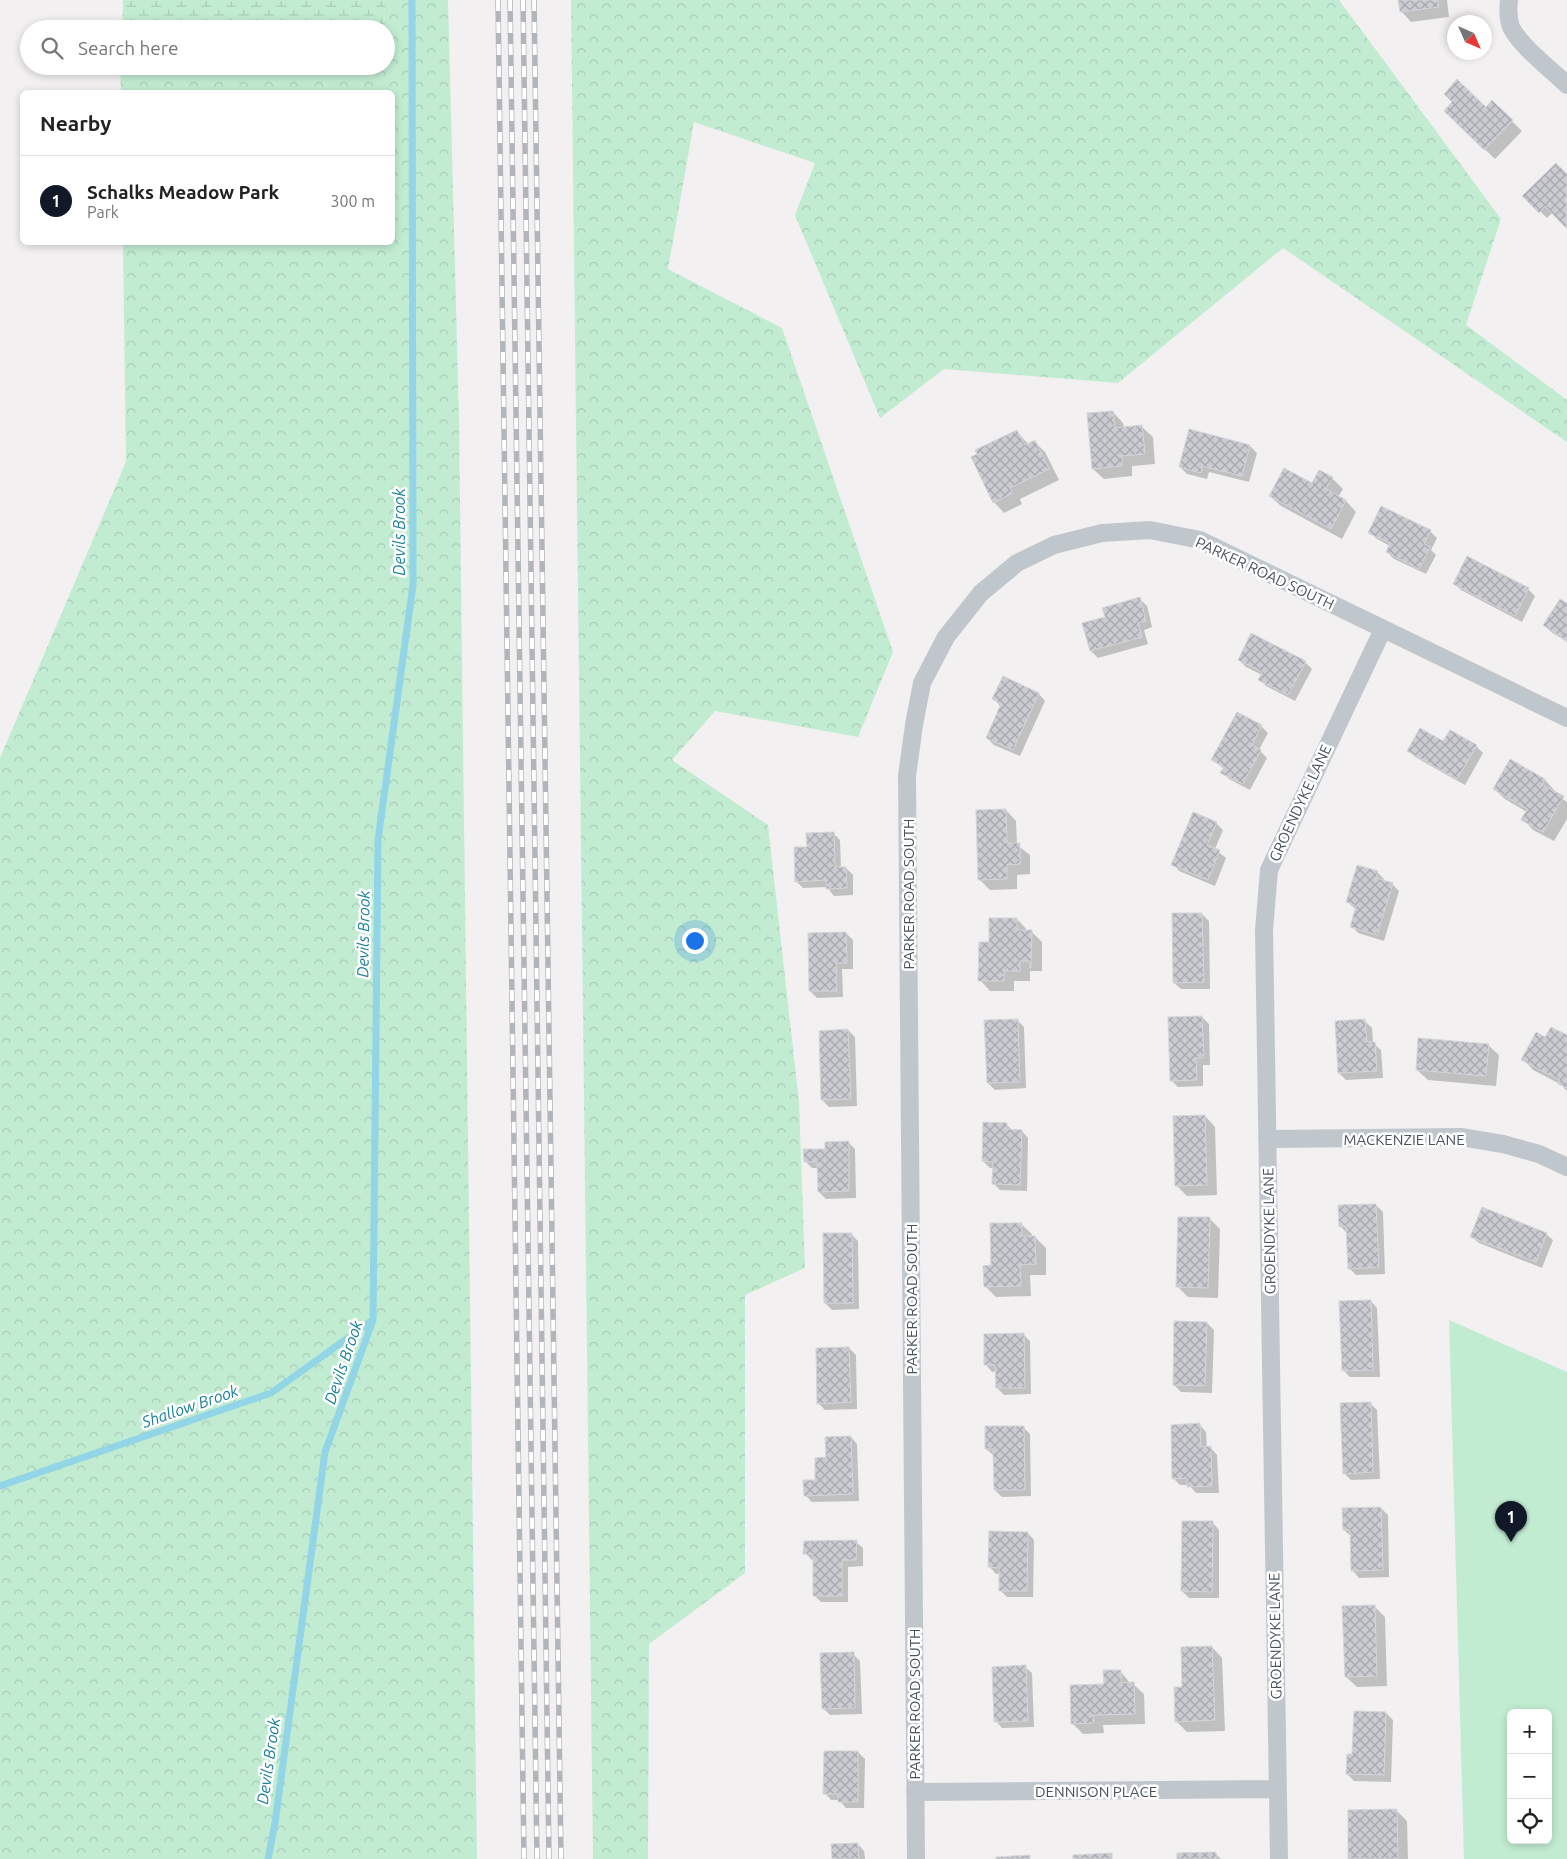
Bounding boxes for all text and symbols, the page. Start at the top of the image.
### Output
north arrow [1447,15,1492,60]
search box [20,20,395,75]
icon: search [38,34,66,62]
text: Search here [78,37,178,59]
text: Nearby [40,111,111,135]
text: Schalks Meadow Park [87,181,279,203]
text: 1 [51,192,61,210]
text: 300 m [330,192,375,210]
text: Park [87,203,119,221]
water label: Devils Brook [390,488,408,576]
street label: PARKER ROAD SOUTH [1193,533,1337,613]
street label: GROENDYKE LANE [1266,742,1334,864]
street label: PARKER ROAD SOUTH [900,819,917,969]
water label: Devils Brook [353,889,373,978]
your location [682,928,708,954]
street label: MACKENZIE LANE [1343,1131,1465,1148]
street label: GROENDYKE LANE [1259,1167,1279,1295]
street label: PARKER ROAD SOUTH [903,1224,920,1374]
water label: Devils Brook [320,1317,366,1406]
water label: Shallow Brook [138,1381,241,1431]
pin: 1 [1495,1501,1527,1542]
street label: GROENDYKE LANE [1265,1572,1285,1700]
street label: PARKER ROAD SOUTH [906,1629,923,1779]
map controls [1507,1709,1552,1844]
button: + [1507,1709,1552,1754]
water label: Devils Brook [253,1716,283,1806]
button: − [1507,1754,1552,1799]
street label: DENNISON PLACE [1035,1783,1157,1800]
button: locate [1507,1799,1552,1844]

